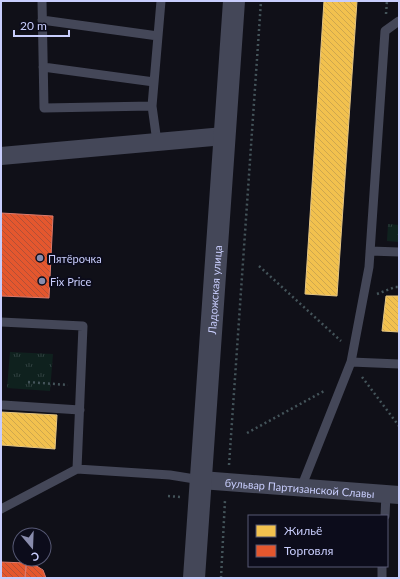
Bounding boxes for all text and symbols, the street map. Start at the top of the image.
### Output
scale bar [14,12,69,38]
text: 20 m [20,18,47,33]
street label: Ладожская улица [204,245,224,336]
place label: Пятёрочка [48,252,102,265]
marker: Пятёрочка [35,253,45,263]
place label: Fix Price [50,275,91,288]
marker: Fix Price [37,276,47,286]
street label: бульвар Партизанской Славы [225,475,375,500]
legend [248,515,388,567]
text: Жильё [284,523,322,538]
north arrow [12,527,52,567]
text: Торговля [284,543,334,558]
text: С [29,550,41,564]

